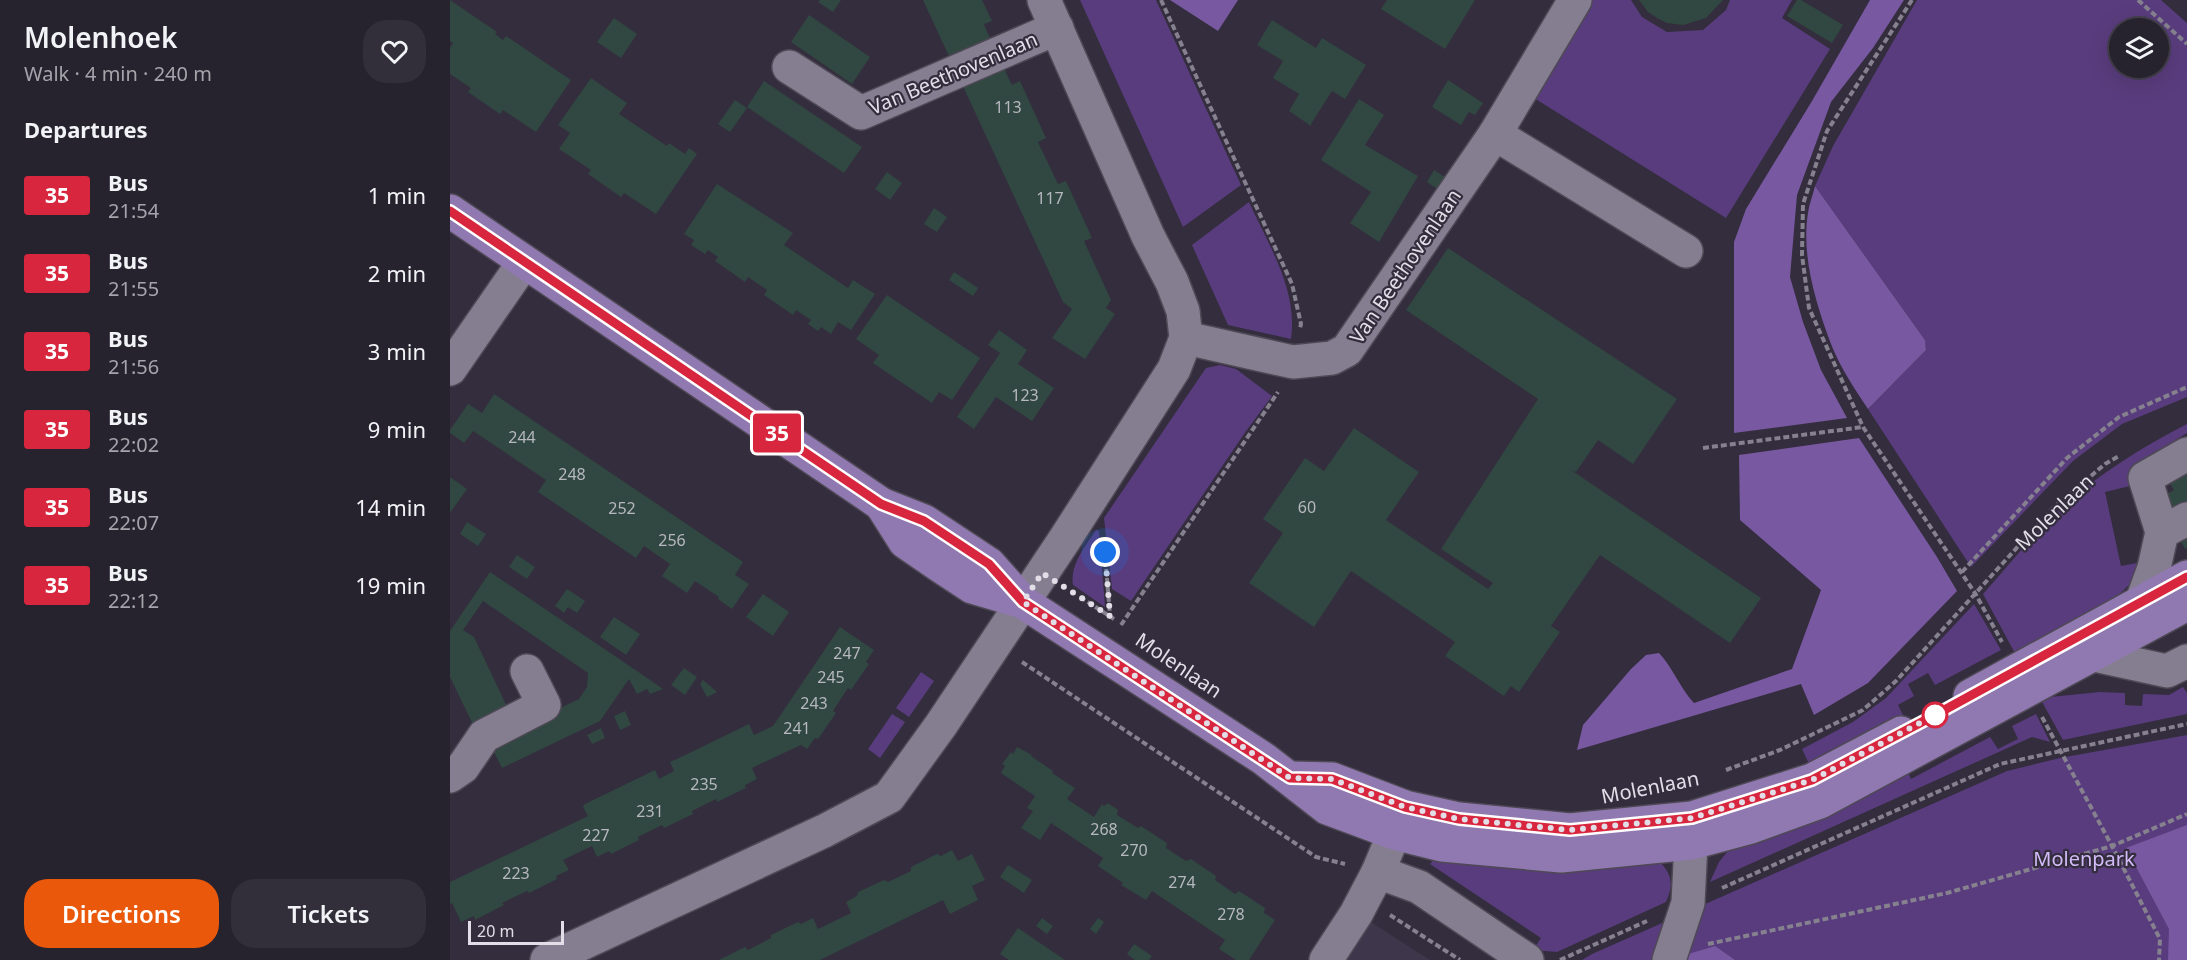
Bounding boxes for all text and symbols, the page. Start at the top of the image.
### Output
text: Molenhoek [24,18,177,56]
map controls [2109,18,2169,78]
button: layers [2109,18,2169,78]
button: heart [363,20,426,83]
street label: Van Beethovenlaan [864,25,1042,121]
text: Walk · 4 min · 240 m [24,60,212,87]
house number: 113 [994,96,1022,118]
text: Departures [24,114,148,144]
text: Bus [108,167,148,197]
text: 1 min [368,180,426,210]
text: 35 [45,181,69,209]
street label: Van Beethovenlaan [1343,183,1467,349]
house number: 117 [1036,187,1064,209]
text: 21:54 [108,197,159,224]
text: Bus [108,245,148,275]
text: 2 min [368,258,426,288]
text: 35 [45,259,69,287]
text: 21:55 [108,275,159,302]
text: Bus [108,323,148,353]
text: 3 min [368,336,426,366]
text: 35 [45,337,69,365]
text: 21:56 [108,353,159,380]
house number: 123 [1011,384,1039,406]
text: Bus [108,401,148,431]
text: 9 min [368,414,426,444]
line badge: 35 [750,414,804,452]
text: 35 [45,415,69,443]
text: 35 [765,419,789,447]
house number: 244 [508,426,536,448]
text: 22:02 [108,431,159,458]
house number: 248 [558,463,586,485]
street label: Molenlaan [2009,468,2099,556]
text: Bus [108,479,148,509]
text: 14 min [355,492,426,522]
text: 35 [45,493,69,521]
house number: 60 [1298,496,1316,518]
house number: 252 [608,497,636,519]
text: 22:07 [108,509,159,536]
house number: 256 [658,529,686,551]
your location [1090,537,1120,567]
text: Bus [108,557,148,587]
text: 19 min [355,570,426,600]
text: 35 [45,571,69,599]
text: 22:12 [108,587,159,614]
street label: Molenlaan [1130,626,1228,704]
house number: 247 [833,642,861,664]
house number: 245 [817,666,845,688]
house number: 243 [800,692,828,714]
unlabelled marker [1922,702,1948,728]
house number: 241 [783,717,811,739]
street label: Molenlaan [1599,764,1701,810]
house number: 235 [690,773,718,795]
house number: 231 [636,800,664,822]
house number: 268 [1090,818,1118,840]
house number: 227 [582,824,610,846]
house number: 270 [1120,839,1148,861]
park label: Molenpark [2033,845,2135,872]
house number: 223 [502,862,530,884]
house number: 274 [1168,871,1196,893]
button: Directions [24,879,219,948]
button: Tickets [231,879,426,948]
house number: 278 [1217,903,1245,925]
scale bar [468,918,564,946]
text: 20 m [477,920,514,942]

